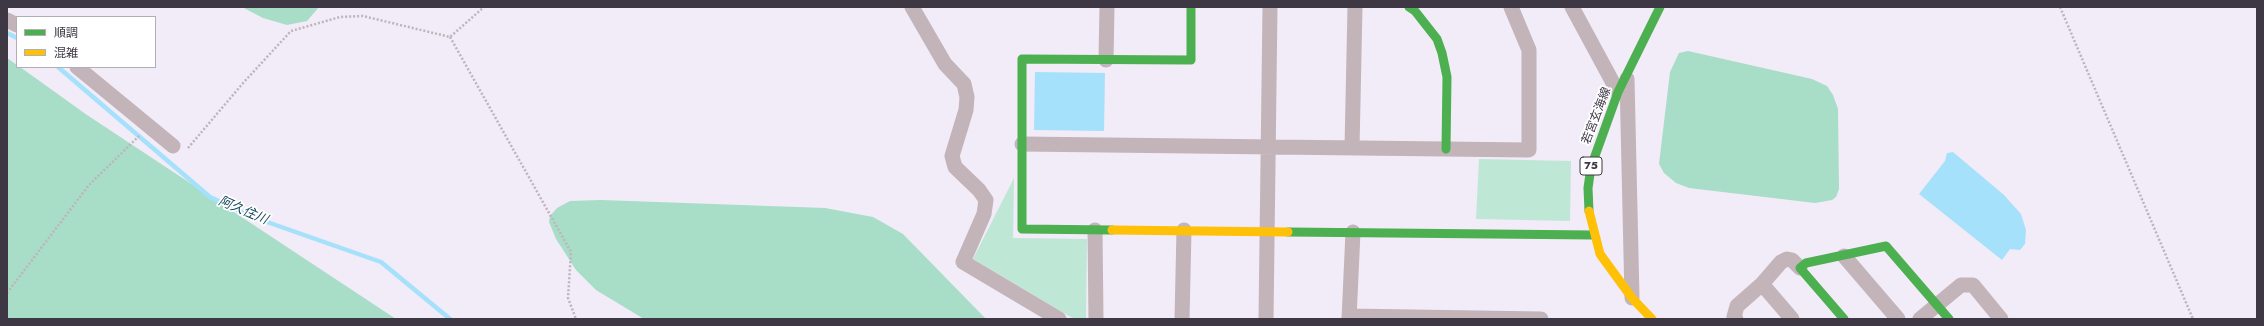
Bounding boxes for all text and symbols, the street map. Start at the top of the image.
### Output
legend [16,16,156,68]
text: 順調 [54,24,78,42]
text: 混雑 [54,44,78,62]
street label: 若宮玄海線 [1580,85,1614,147]
road number: 75 [1580,157,1602,175]
water label: 阿久住川 [216,194,270,228]

